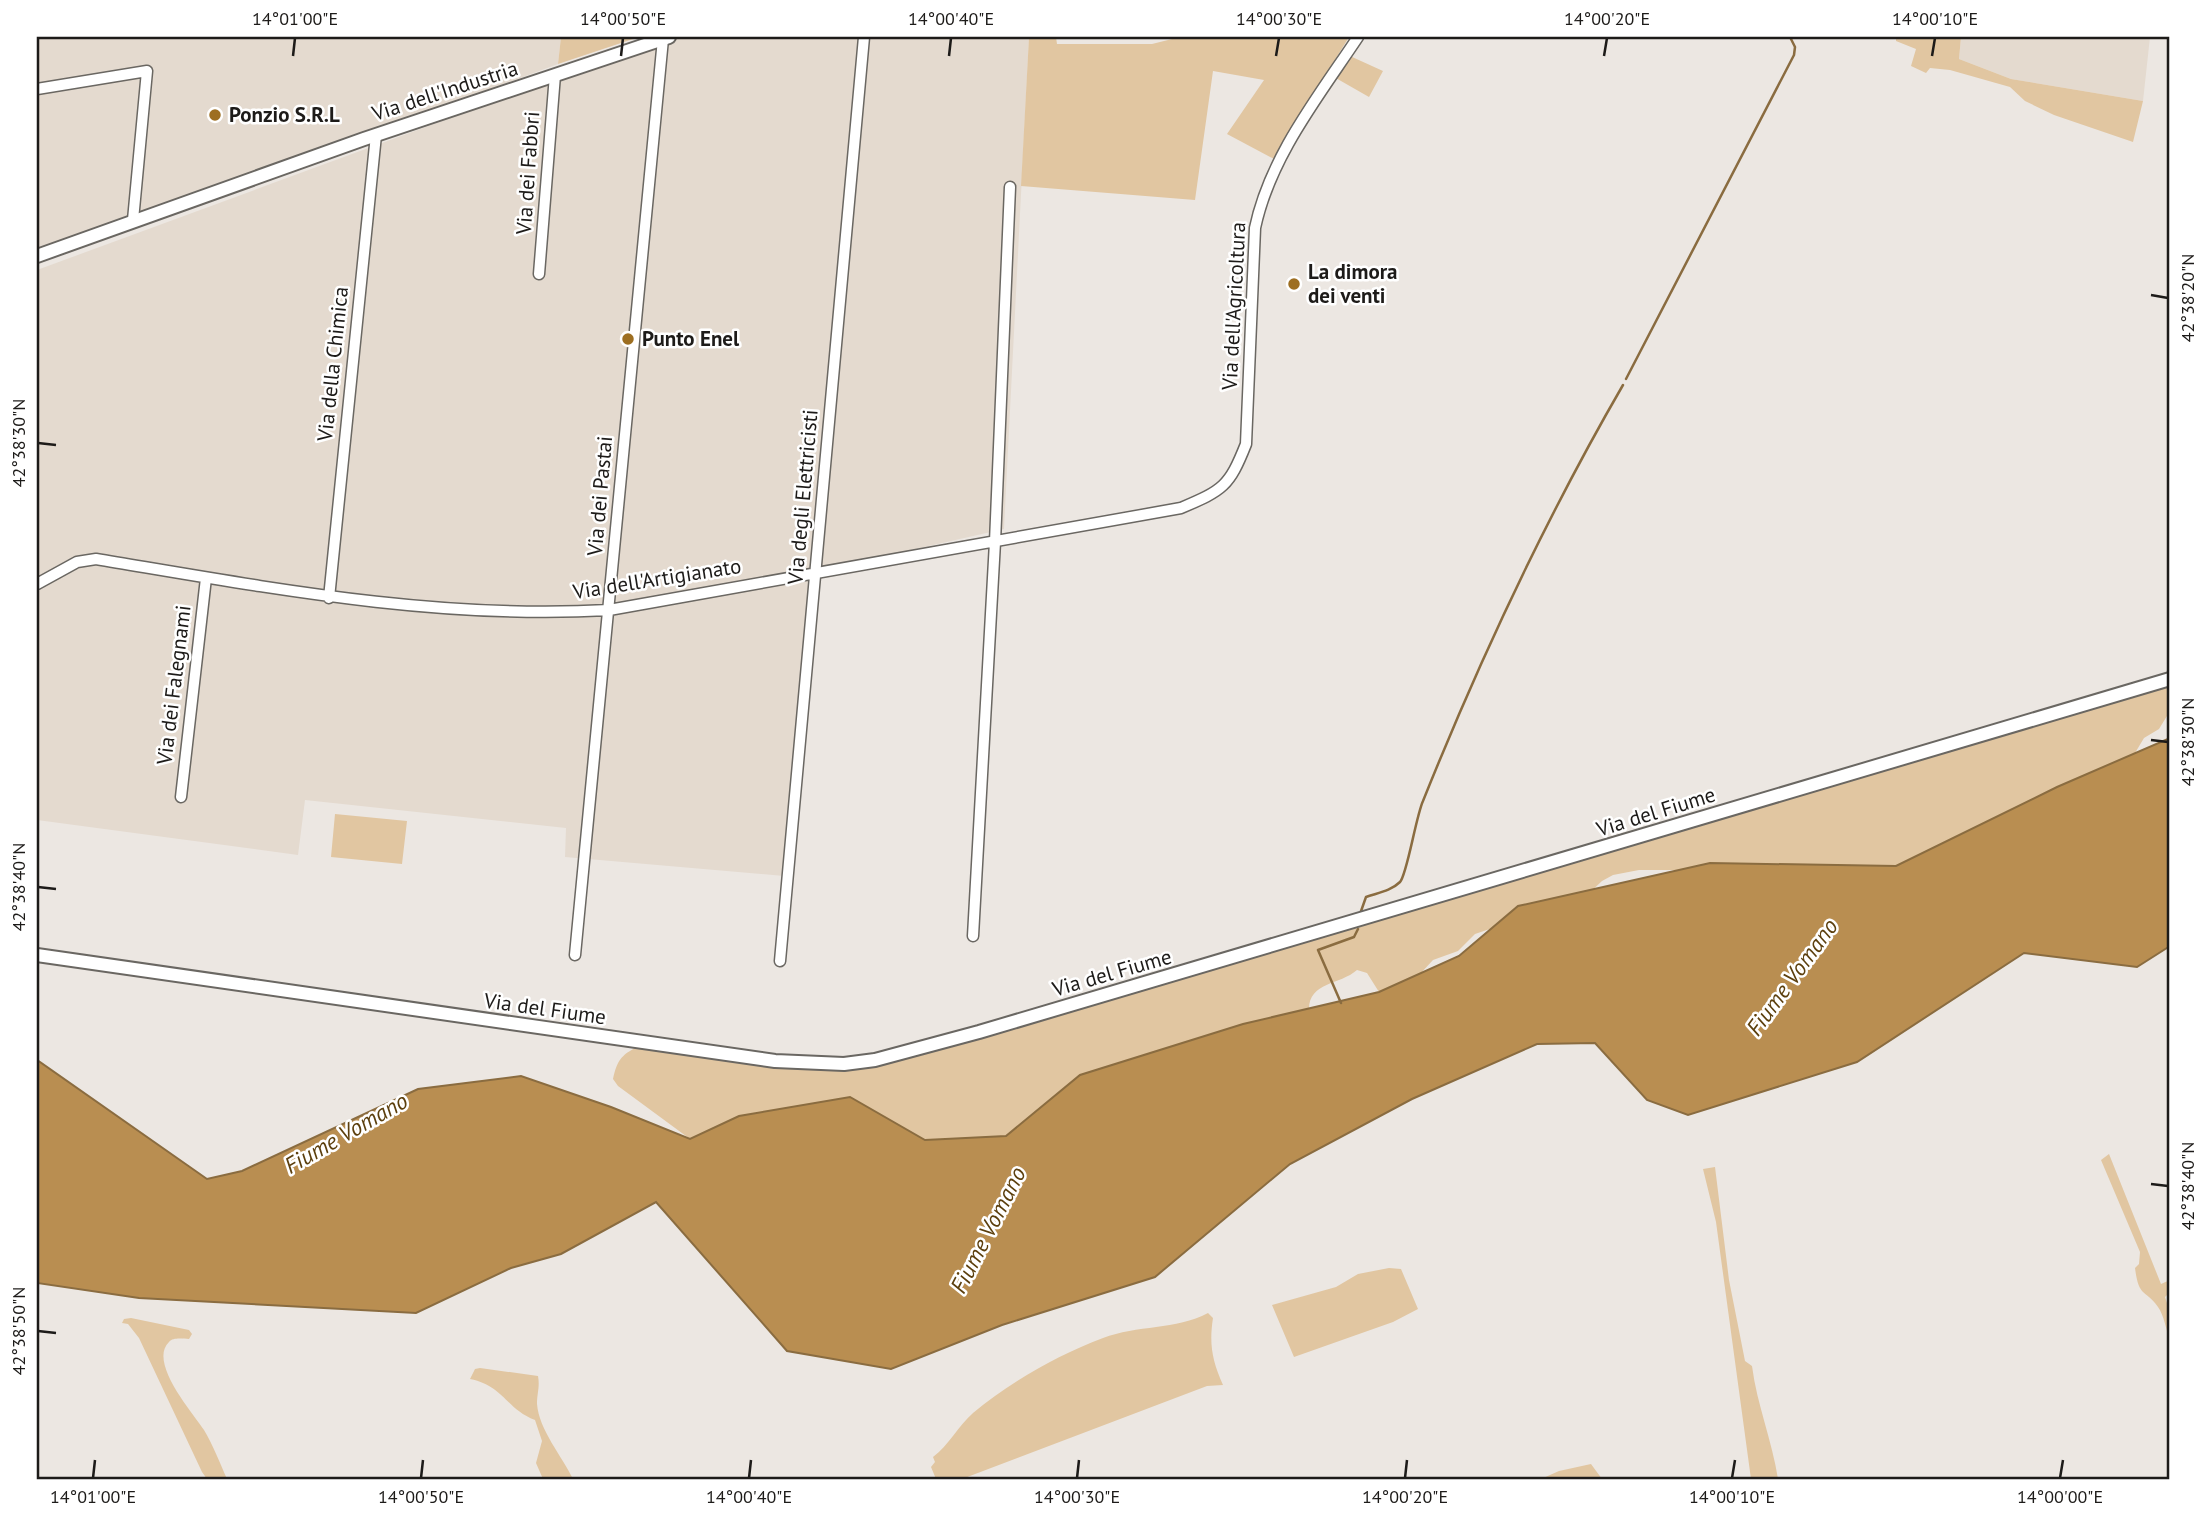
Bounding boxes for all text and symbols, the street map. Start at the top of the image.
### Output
text: 14°01'00"E [252,7,338,30]
text: 14°00'50"E [580,7,666,30]
text: 14°00'40"E [908,7,994,30]
text: 14°00'30"E [1236,7,1322,30]
text: 14°00'20"E [1564,7,1650,30]
text: 14°00'10"E [1892,7,1978,30]
street label: Via dell'Industria [368,54,521,127]
place label: Ponzio S.R.L [229,101,340,128]
marker: Ponzio S.R.L [207,107,223,123]
street label: Via dei Fabbri [510,110,545,237]
street label: Via dell'Agricoltura [1216,221,1251,392]
text: 42°38'20"N [2176,254,2199,342]
place label: La dimora dei venti [1308,258,1397,309]
marker: La dimora dei venti [1286,276,1302,292]
street label: Via della Chimica [311,285,354,444]
place label: Punto Enel [642,325,740,352]
marker: Punto Enel [620,331,636,347]
text: 42°38'30"N [7,399,30,487]
street label: Via degli Elettricisti [781,408,824,587]
street label: Via dei Pastai [581,435,618,558]
street label: Via dell'Artigianato [570,552,743,605]
street label: Via dei Falegnami [150,604,197,767]
text: 42°38'30"N [2176,698,2199,786]
street label: Via del Fiume [1592,781,1719,843]
text: 42°38'40"N [7,843,30,931]
water label: Fiume Vomano [1739,912,1844,1041]
street label: Via del Fiume [1048,943,1175,1003]
street label: Via del Fiume [481,986,608,1030]
water label: Fiume Vomano [279,1086,413,1180]
text: 42°38'40"N [2176,1142,2199,1230]
water label: Fiume Vomano [943,1162,1032,1298]
text: 42°38'50"N [7,1287,30,1375]
text: 14°01'00"E [50,1485,136,1508]
text: 14°00'50"E [378,1485,464,1508]
text: 14°00'40"E [706,1485,792,1508]
text: 14°00'30"E [1034,1485,1120,1508]
text: 14°00'20"E [1362,1485,1448,1508]
text: 14°00'10"E [1689,1485,1775,1508]
text: 14°00'00"E [2017,1485,2103,1508]

